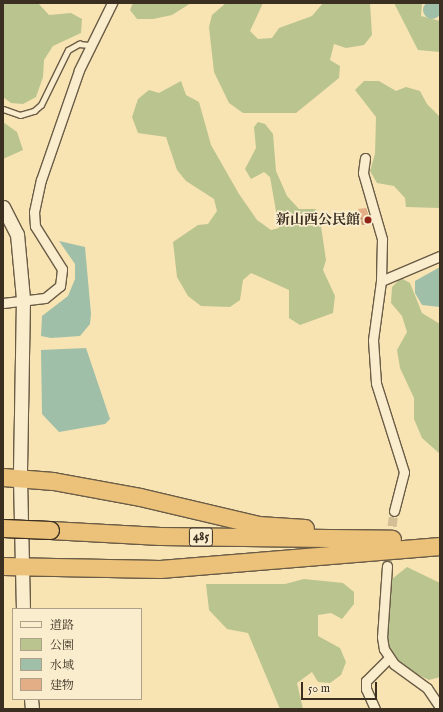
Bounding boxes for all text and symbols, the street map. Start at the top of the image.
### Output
place label: 新山西公民館 [276,212,360,228]
marker: 新山西公民館 [363,215,373,225]
road number: 485 [188,526,214,548]
legend [12,608,142,700]
text: 道路 [50,618,74,633]
text: 公園 [50,638,74,653]
text: 水域 [50,658,74,673]
scale bar [303,674,379,700]
text: 建物 [50,678,74,693]
text: 50 m [308,681,330,696]

